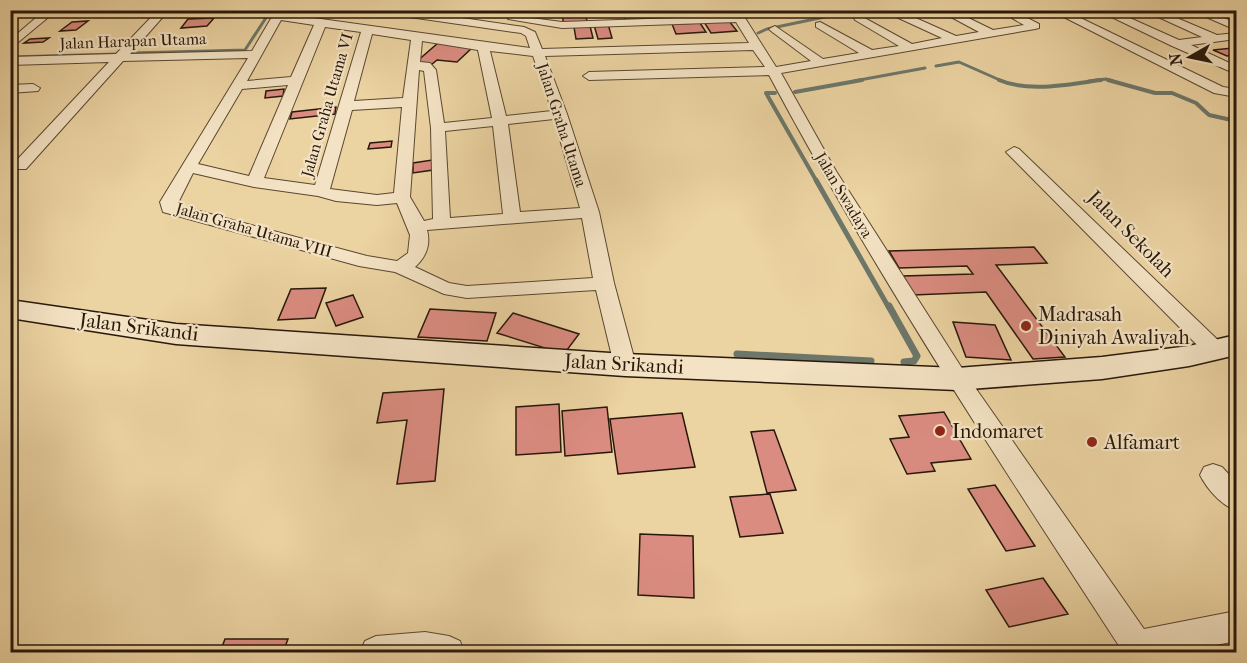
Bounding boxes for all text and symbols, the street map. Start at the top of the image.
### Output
north arrow [1160,27,1220,87]
street label: Jalan Harapan Utama [57,29,207,53]
street label: Jalan Graha Utama VI [297,31,357,181]
text: N [1165,51,1186,67]
street label: Jalan Graha Utama [532,59,591,190]
street label: Jalan Swadaya [810,147,877,242]
street label: Jalan Sekolah [1081,184,1180,283]
street label: Jalan Graha Utama VIII [172,198,334,261]
place label: Madrasah Diniyah Awaliyah [1038,303,1190,349]
street label: Jalan Srikandi [76,308,200,346]
marker: Madrasah Diniyah Awaliyah [1019,319,1033,333]
street label: Jalan Srikandi [562,349,684,379]
place label: Indomaret [952,420,1044,443]
marker: Indomaret [933,424,947,438]
place label: Alfamart [1103,431,1180,454]
marker: Alfamart [1085,435,1099,449]

